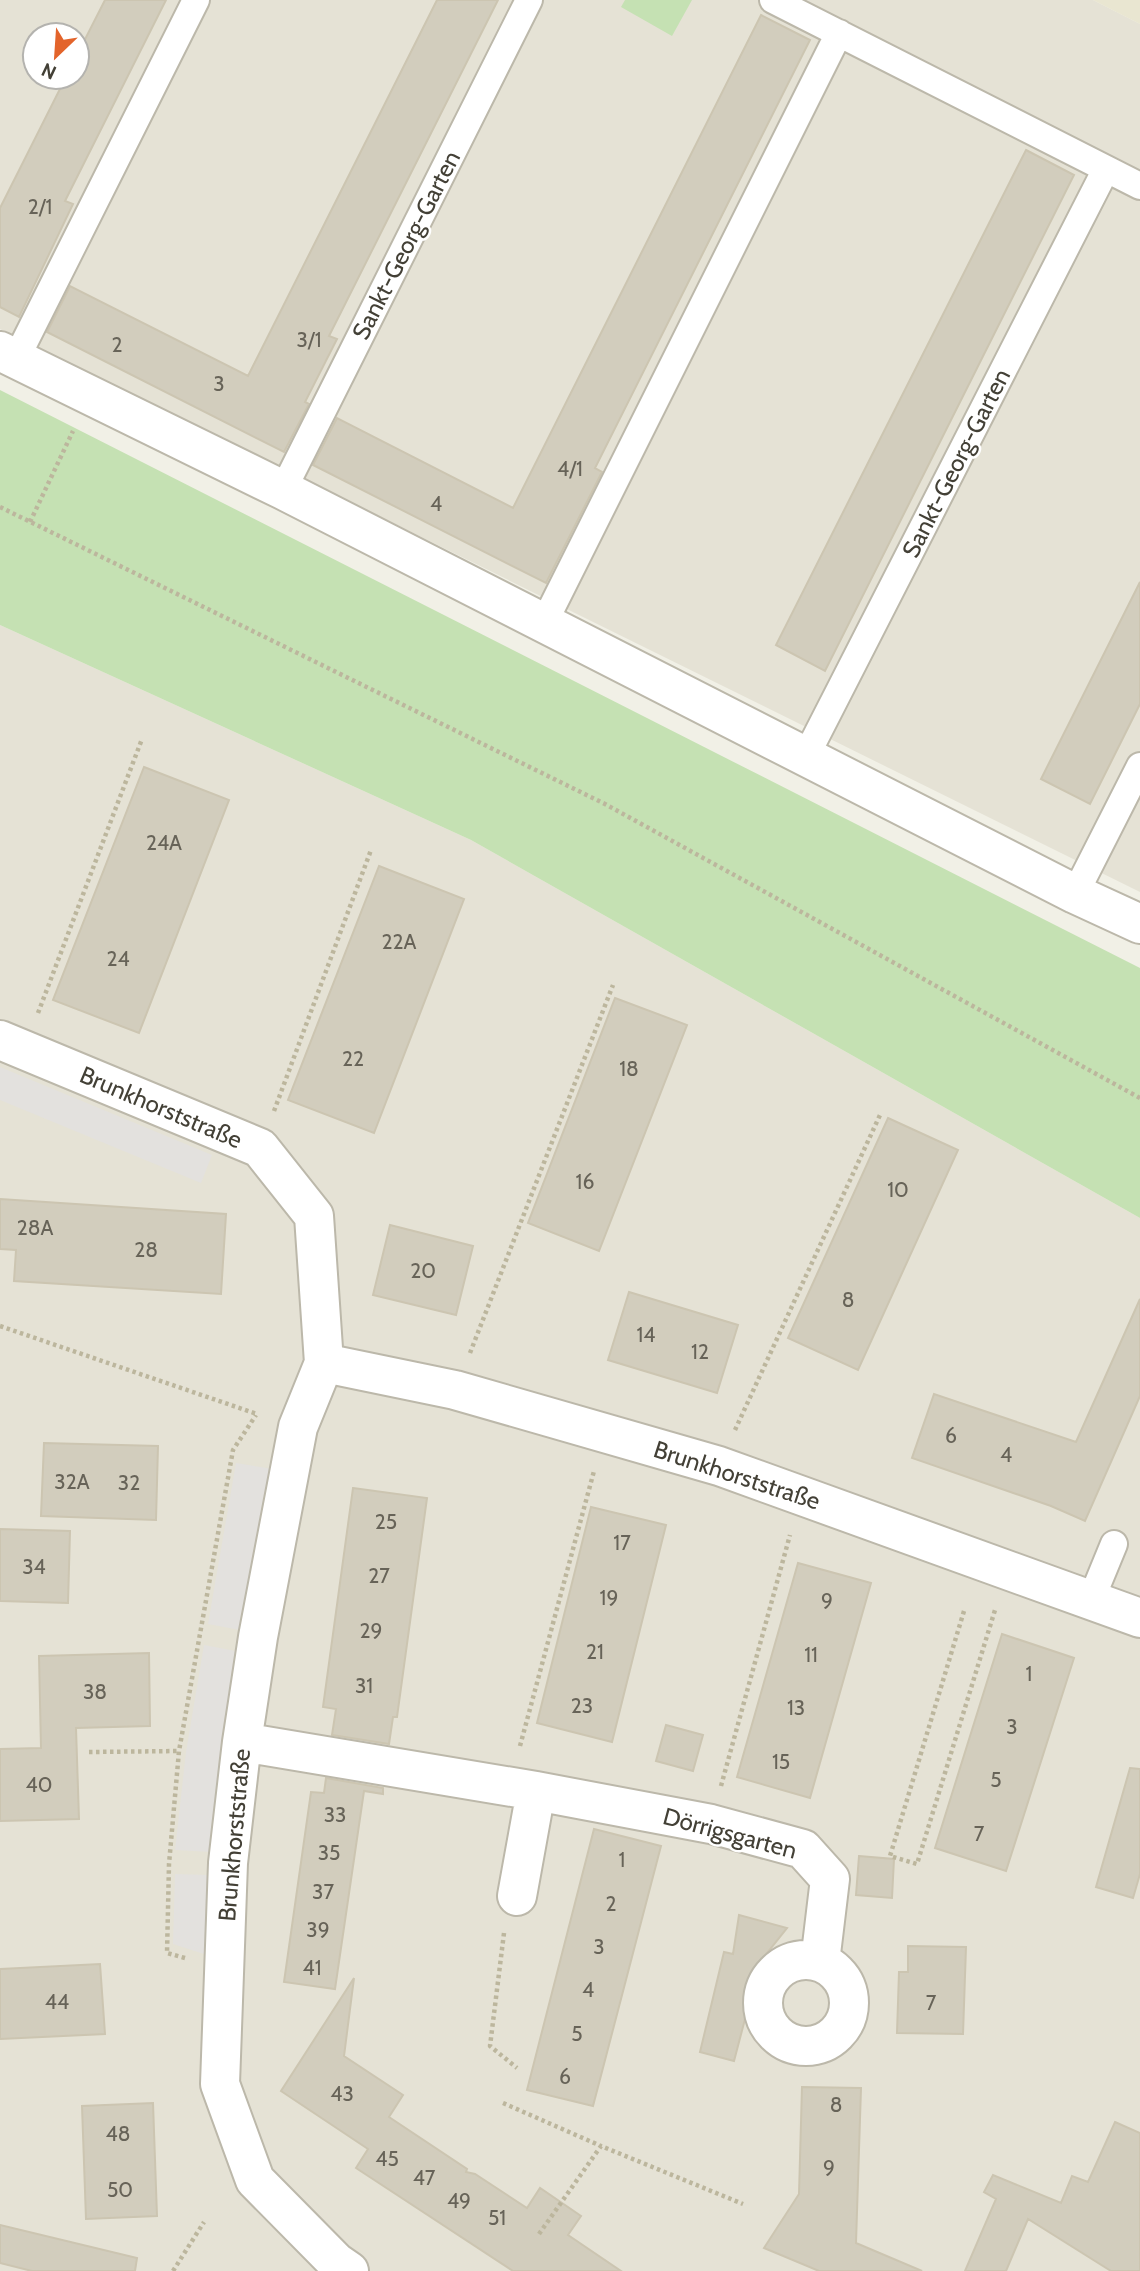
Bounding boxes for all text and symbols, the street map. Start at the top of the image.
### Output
north arrow [21,21,91,91]
text: N [38,58,60,84]
street label: Sankt-Georg-Garten [346,146,466,344]
house number: 2/1 [28,194,52,219]
house number: 3/1 [297,327,322,352]
house number: 2 [111,332,123,357]
street label: Sankt-Georg-Garten [896,364,1016,562]
house number: 3 [213,371,225,396]
house number: 4/1 [557,456,583,481]
house number: 4 [430,491,442,516]
house number: 24A [146,830,182,855]
house number: 22A [382,929,417,954]
house number: 24 [106,946,130,971]
house number: 22 [342,1046,364,1071]
house number: 18 [619,1056,639,1081]
street label: Brunkhorststraße [76,1060,246,1154]
house number: 16 [576,1169,594,1194]
house number: 10 [887,1177,909,1202]
house number: 28A [17,1215,53,1240]
house number: 28 [134,1237,158,1262]
house number: 20 [410,1258,436,1283]
house number: 8 [842,1287,854,1312]
house number: 14 [637,1322,655,1347]
house number: 12 [691,1339,709,1364]
house number: 6 [945,1423,957,1448]
street label: Brunkhorststraße [650,1434,824,1516]
house number: 4 [1000,1442,1012,1467]
house number: 32A [54,1469,90,1494]
house number: 32 [118,1470,140,1495]
house number: 25 [375,1509,397,1534]
house number: 17 [613,1530,631,1555]
house number: 34 [22,1554,46,1579]
house number: 27 [368,1563,390,1588]
house number: 19 [600,1585,618,1610]
house number: 9 [821,1588,833,1613]
house number: 29 [360,1618,382,1643]
house number: 21 [586,1639,604,1664]
house number: 11 [804,1642,818,1667]
house number: 1 [1026,1661,1032,1686]
house number: 31 [355,1673,373,1698]
house number: 38 [83,1679,107,1704]
house number: 23 [571,1693,593,1718]
house number: 13 [787,1695,805,1720]
house number: 3 [1006,1714,1018,1739]
street label: Brunkhorststraße [212,1747,256,1923]
house number: 15 [772,1749,790,1774]
house number: 5 [990,1767,1002,1792]
house number: 40 [26,1772,52,1797]
street label: Dörrigsgarten [660,1801,800,1865]
house number: 33 [324,1802,346,1827]
house number: 7 [974,1821,985,1846]
house number: 35 [318,1840,340,1865]
house number: 1 [619,1847,625,1872]
house number: 37 [312,1879,334,1904]
house number: 2 [605,1891,617,1916]
house number: 39 [306,1917,330,1942]
house number: 3 [593,1934,605,1959]
house number: 41 [303,1955,321,1980]
house number: 4 [582,1977,594,2002]
house number: 44 [45,1989,69,2014]
house number: 7 [926,1990,937,2015]
house number: 5 [571,2021,583,2046]
house number: 6 [559,2064,571,2089]
house number: 43 [330,2081,354,2106]
house number: 8 [830,2092,842,2117]
house number: 48 [106,2121,130,2146]
house number: 45 [375,2146,399,2171]
house number: 9 [823,2155,835,2180]
house number: 47 [413,2165,436,2190]
house number: 50 [107,2177,133,2202]
house number: 49 [447,2188,471,2213]
house number: 51 [488,2205,506,2230]

